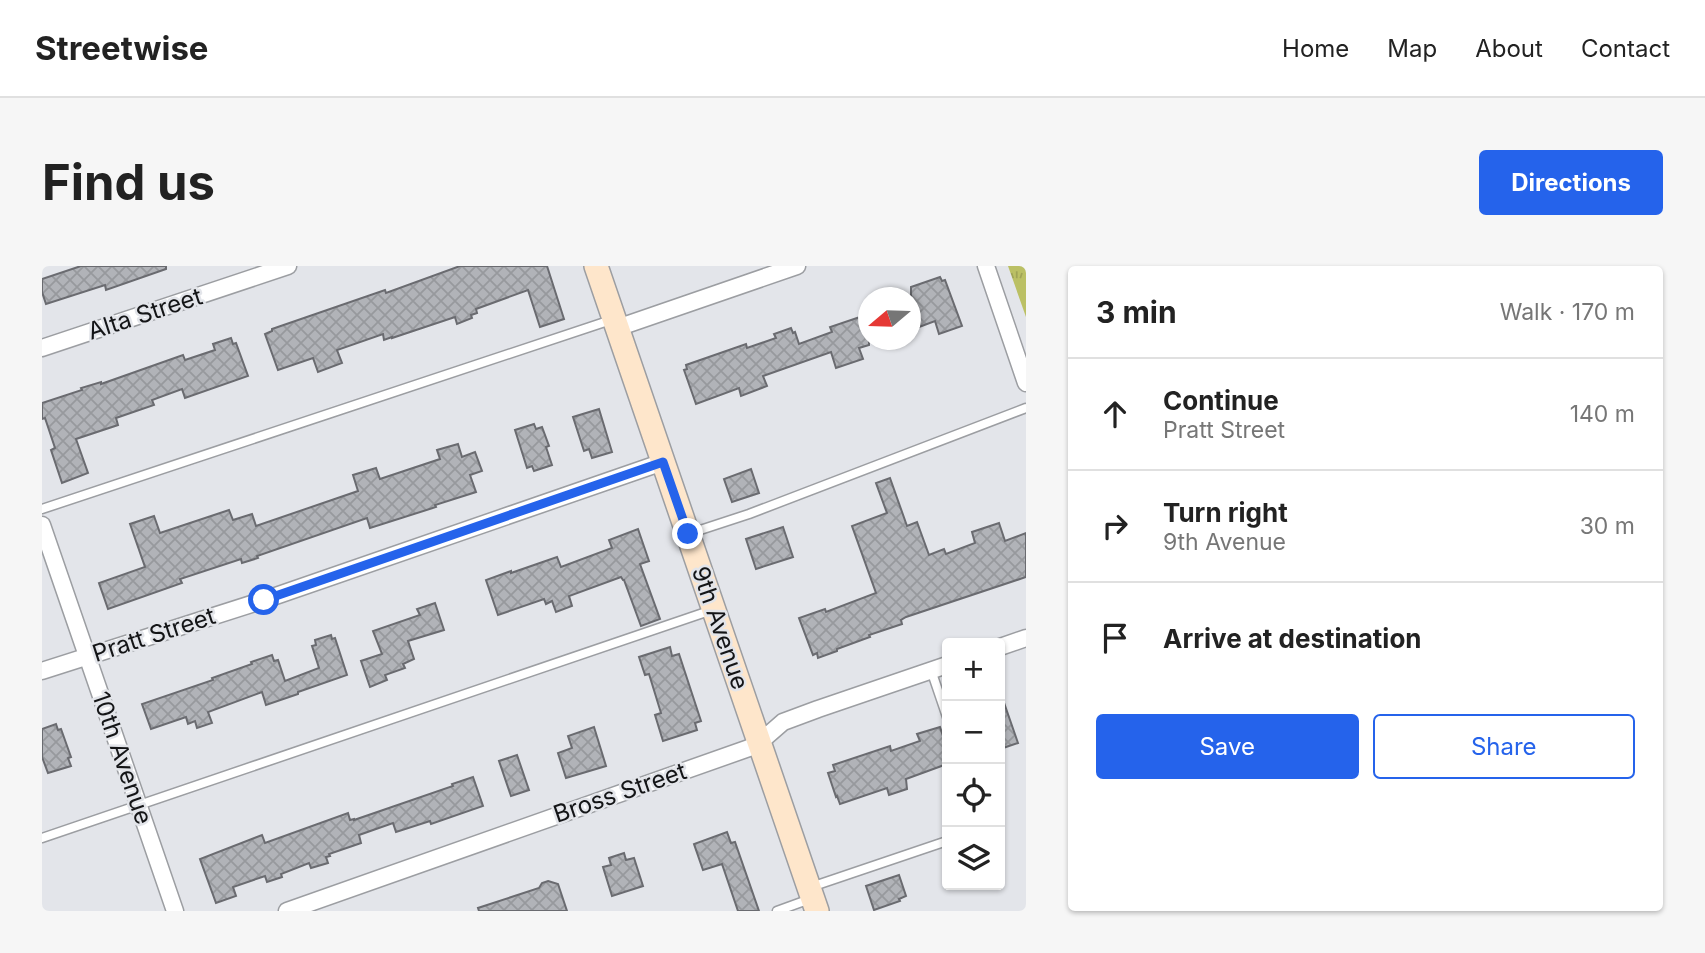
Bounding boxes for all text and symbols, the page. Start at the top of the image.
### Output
text: Streetwise [35,28,209,68]
text: Home [1282,34,1349,63]
text: Map [1387,34,1437,63]
text: About [1475,34,1543,63]
text: Contact [1581,34,1670,63]
button: Directions [1479,150,1663,215]
text: Find us [42,153,215,212]
street label: Alta Street [84,281,206,346]
north arrow [858,287,921,350]
text: 3 min [1096,294,1177,330]
text: Walk · 170 m [1500,298,1635,326]
text: Continue [1163,385,1279,416]
icon: ahead [1096,395,1134,433]
text: 140 m [1570,400,1635,428]
text: Pratt Street [1163,416,1285,444]
text: Turn right [1163,497,1288,528]
icon: right [1096,507,1134,545]
text: 30 m [1580,512,1635,540]
route end [672,518,703,549]
text: 9th Avenue [1163,528,1286,556]
street label: 9th Avenue [686,562,755,693]
route start [248,584,279,615]
street label: Pratt Street [89,601,219,668]
icon: arrive [1096,619,1134,657]
text: Arrive at destination [1163,623,1422,654]
map controls [942,638,1005,890]
button: + [942,638,1005,701]
street label: 10th Avenue [86,688,159,828]
button: − [942,701,1005,764]
button: Save [1096,714,1359,779]
button: Share [1373,714,1635,779]
street label: Bross Street [550,756,690,829]
button: locate [942,764,1005,827]
button: layers [942,827,1005,890]

